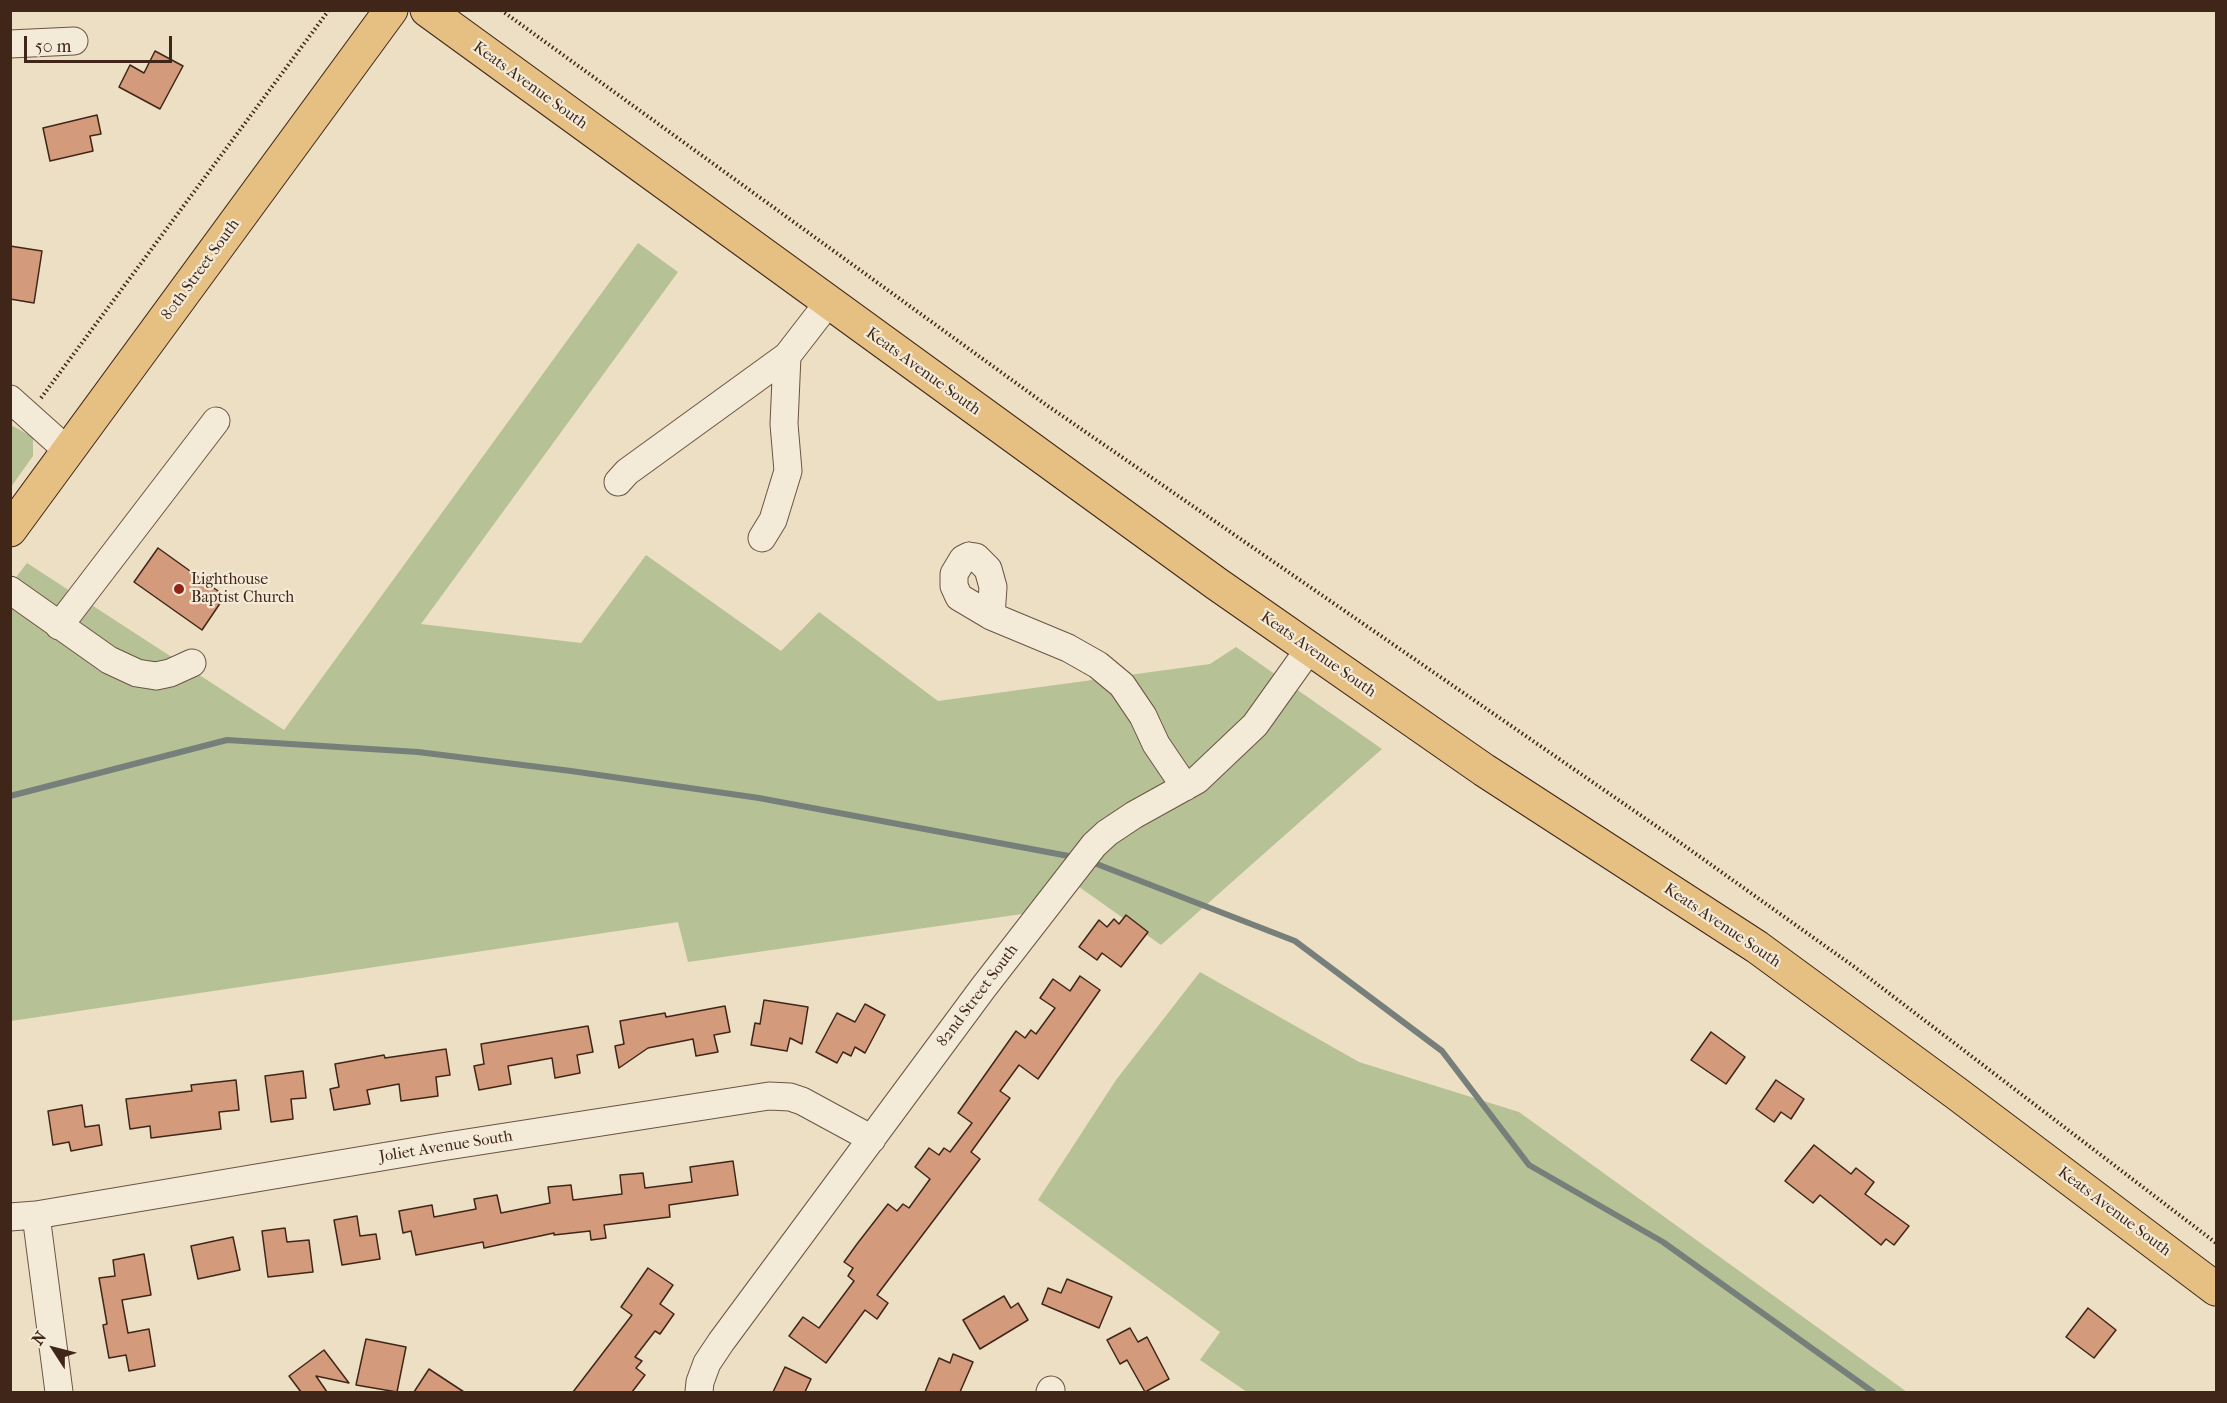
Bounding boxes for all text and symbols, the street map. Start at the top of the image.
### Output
scale bar [27,24,176,62]
text: 50 m [35,36,71,57]
street label: Keats Avenue South [469,38,591,134]
street label: 80th Street South [158,216,244,324]
street label: Keats Avenue South [862,324,984,420]
place label: Lighthouse Baptist Church [191,570,294,608]
marker: Lighthouse Baptist Church [172,582,186,596]
street label: Keats Avenue South [1256,608,1380,702]
street label: Keats Avenue South [1660,880,1784,972]
street label: 82nd Street South [933,941,1023,1051]
street label: Joliet Avenue South [378,1127,514,1167]
street label: Keats Avenue South [2054,1163,2174,1261]
north arrow [24,1319,84,1379]
text: N [28,1328,50,1349]

